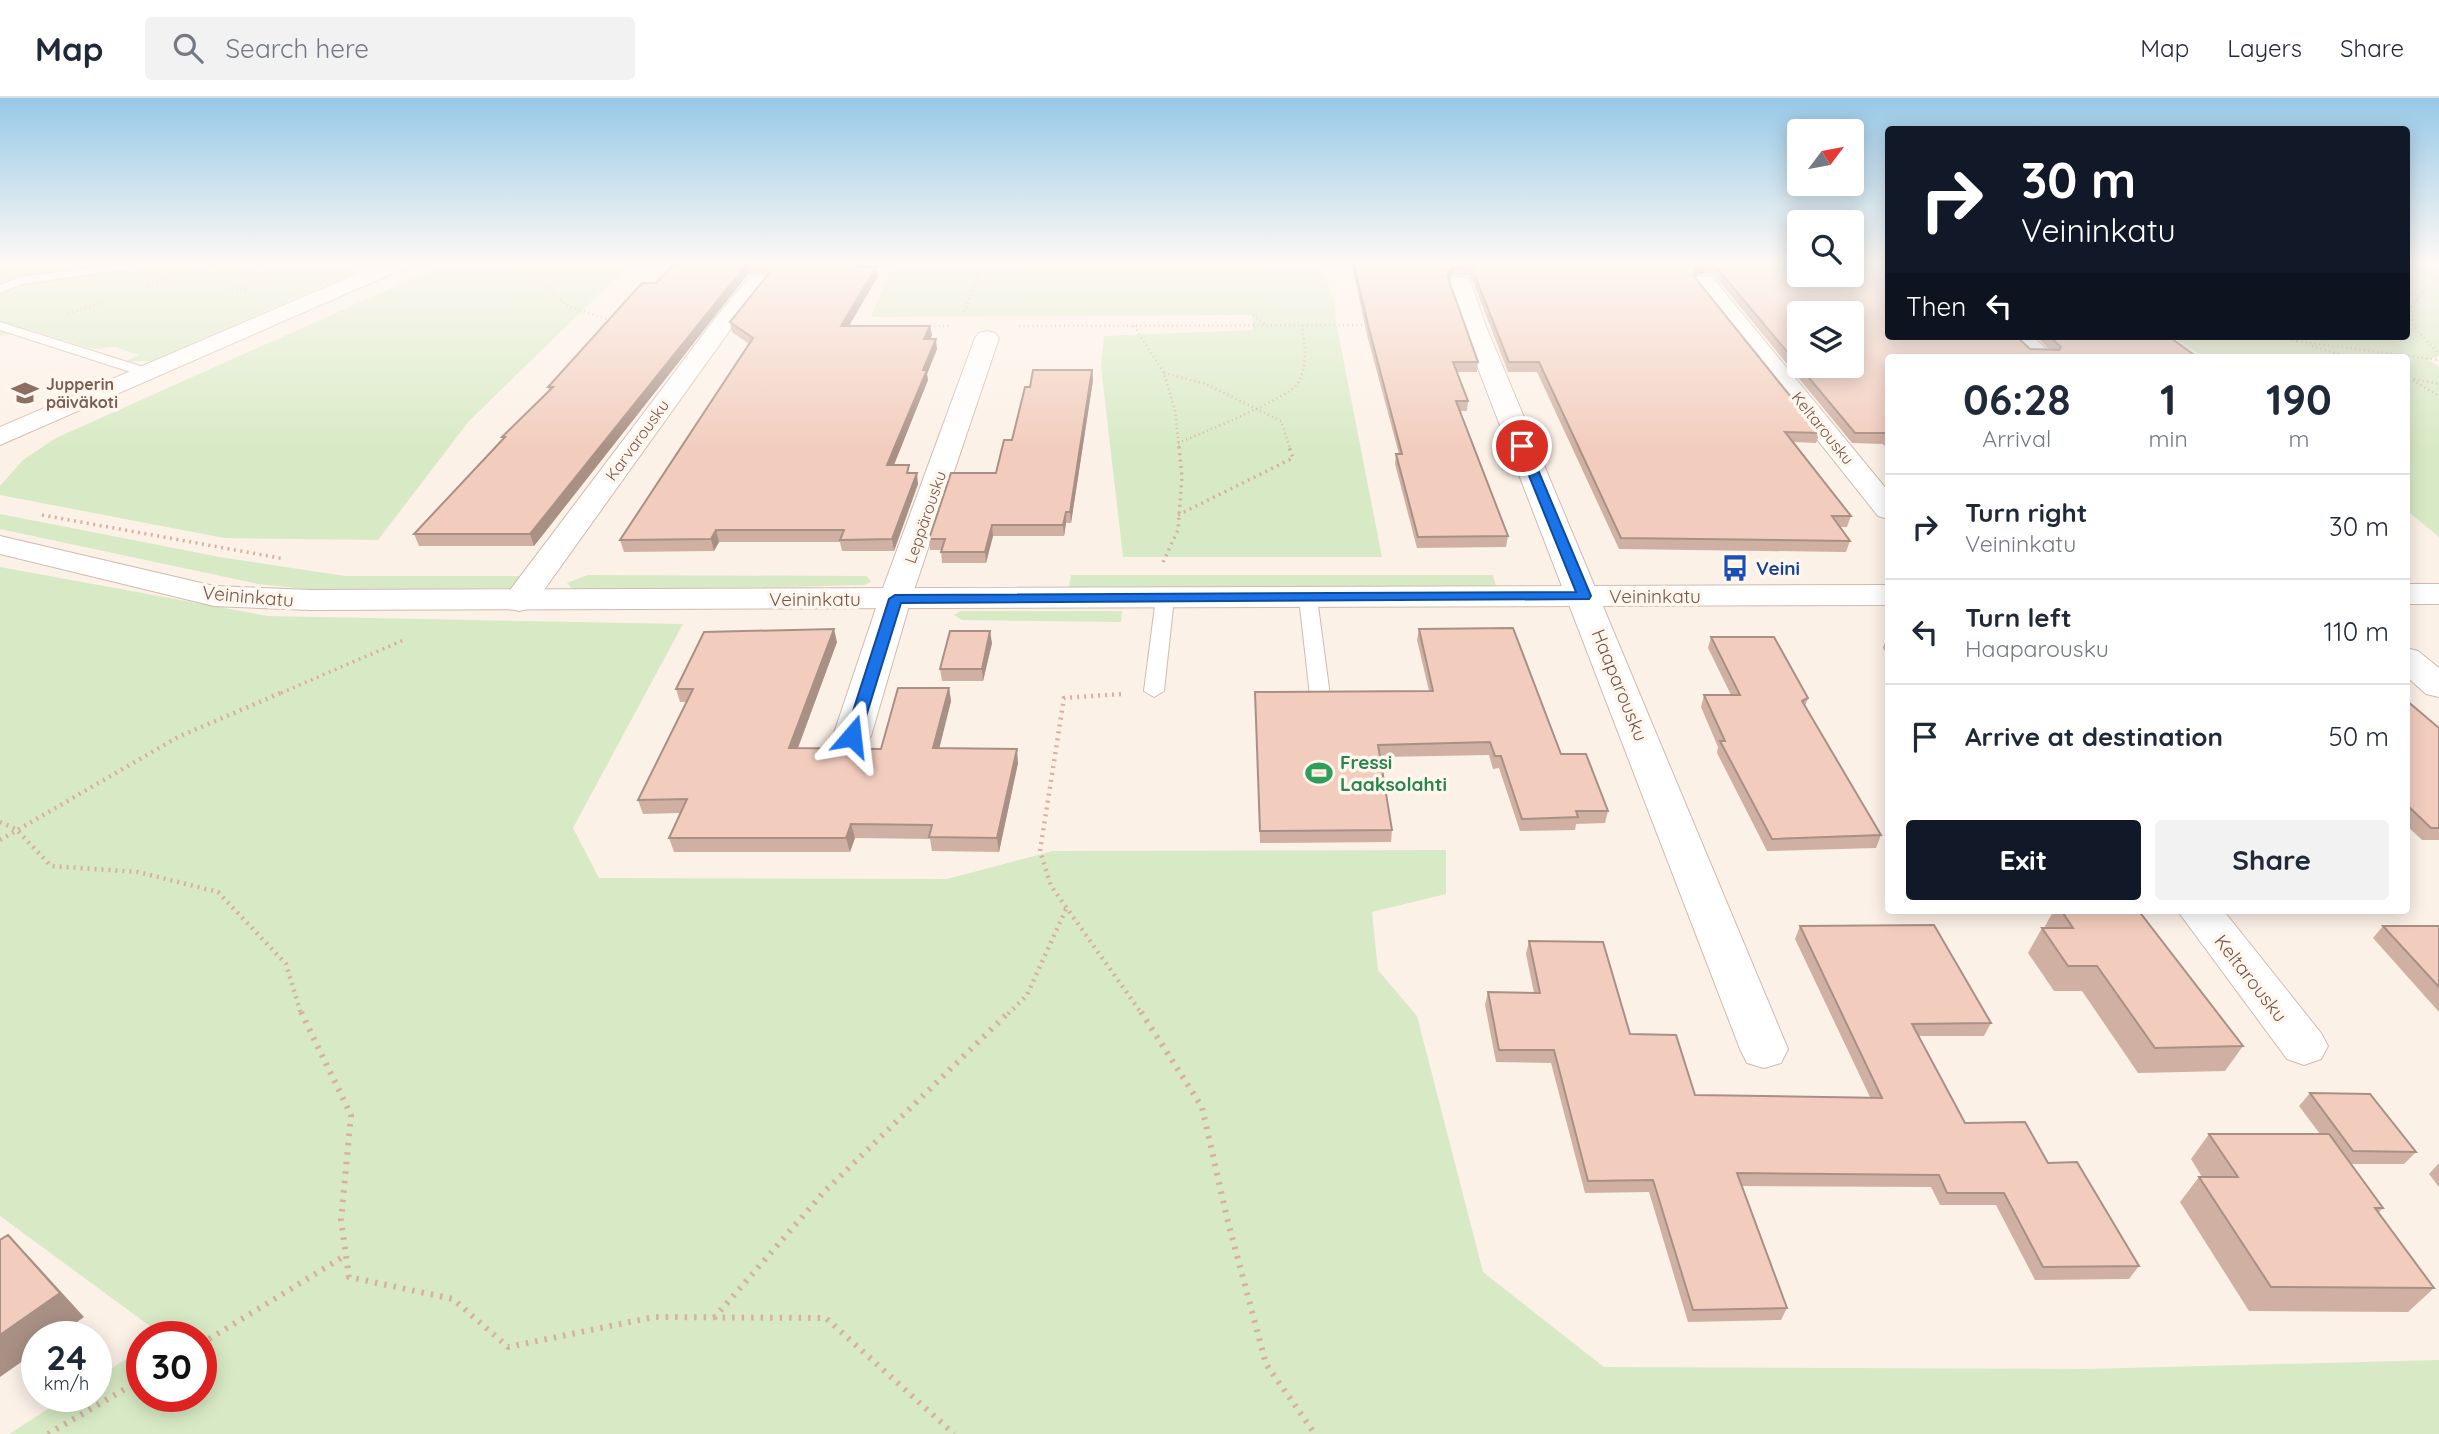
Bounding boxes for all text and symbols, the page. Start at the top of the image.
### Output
search box [145,17,635,80]
text: Map [35,28,103,69]
icon: search [169,29,207,67]
text: Search here [225,32,369,65]
text: Map [2140,33,2189,63]
text: Layers [2227,33,2302,63]
text: Share [2340,33,2404,63]
north arrow [1787,119,1864,196]
map controls [1787,119,1864,378]
text: 30 m [2021,149,2136,210]
icon: right [1906,154,1997,245]
button: search [1787,210,1864,287]
text: Veininkatu [2021,210,2176,250]
icon: left [1980,287,2018,325]
text: Then [1906,290,1966,323]
button: layers [1787,301,1864,378]
text: 06:28 [1963,373,2071,426]
text: 1 [2160,373,2176,426]
text: 190 [2266,373,2332,426]
place label: Jupperin päiväkoti [46,374,118,412]
school or university icon: Jupperin päiväkoti [10,378,40,408]
street label: Keltarousku [1788,388,1858,468]
street label: Karvarousku [601,396,673,484]
pin [1492,416,1552,476]
text: Arrival [1982,424,2051,453]
text: min [2149,424,2188,453]
text: m [2288,424,2309,453]
icon: arrive [1503,427,1541,465]
street label: Leppärousku [900,468,950,566]
text: Turn right [1965,496,2087,529]
icon: right [1906,508,1944,546]
text: 30 m [2329,510,2389,543]
text: Veininkatu [1965,529,2076,558]
bus stop icon: Veini [1720,553,1750,583]
place label: Veini [1756,556,1800,580]
street label: Veininkatu [201,580,295,612]
street label: Veininkatu [1609,584,1701,608]
street label: Veininkatu [769,587,861,611]
text: Turn left [1965,601,2072,634]
icon: left [1906,613,1944,651]
text: 110 m [2323,615,2389,648]
street label: Haaparousku [1587,625,1653,745]
text: Haaparousku [1965,634,2109,663]
position arrow [815,699,889,773]
icon: arrive [1906,718,1944,756]
text: Arrive at destination [1965,720,2223,753]
text: 50 m [2329,720,2389,753]
place label: Fressi Laaksolahti [1340,750,1447,796]
sports icon: Fressi Laaksolahti [1304,758,1334,788]
button: Exit [1906,820,2141,900]
button: Share [2155,820,2389,900]
street label: Keltarousku [2209,929,2293,1027]
speed limit sign: 30 [126,1321,217,1412]
text: 24 [46,1335,87,1379]
text: km/h [44,1372,89,1395]

